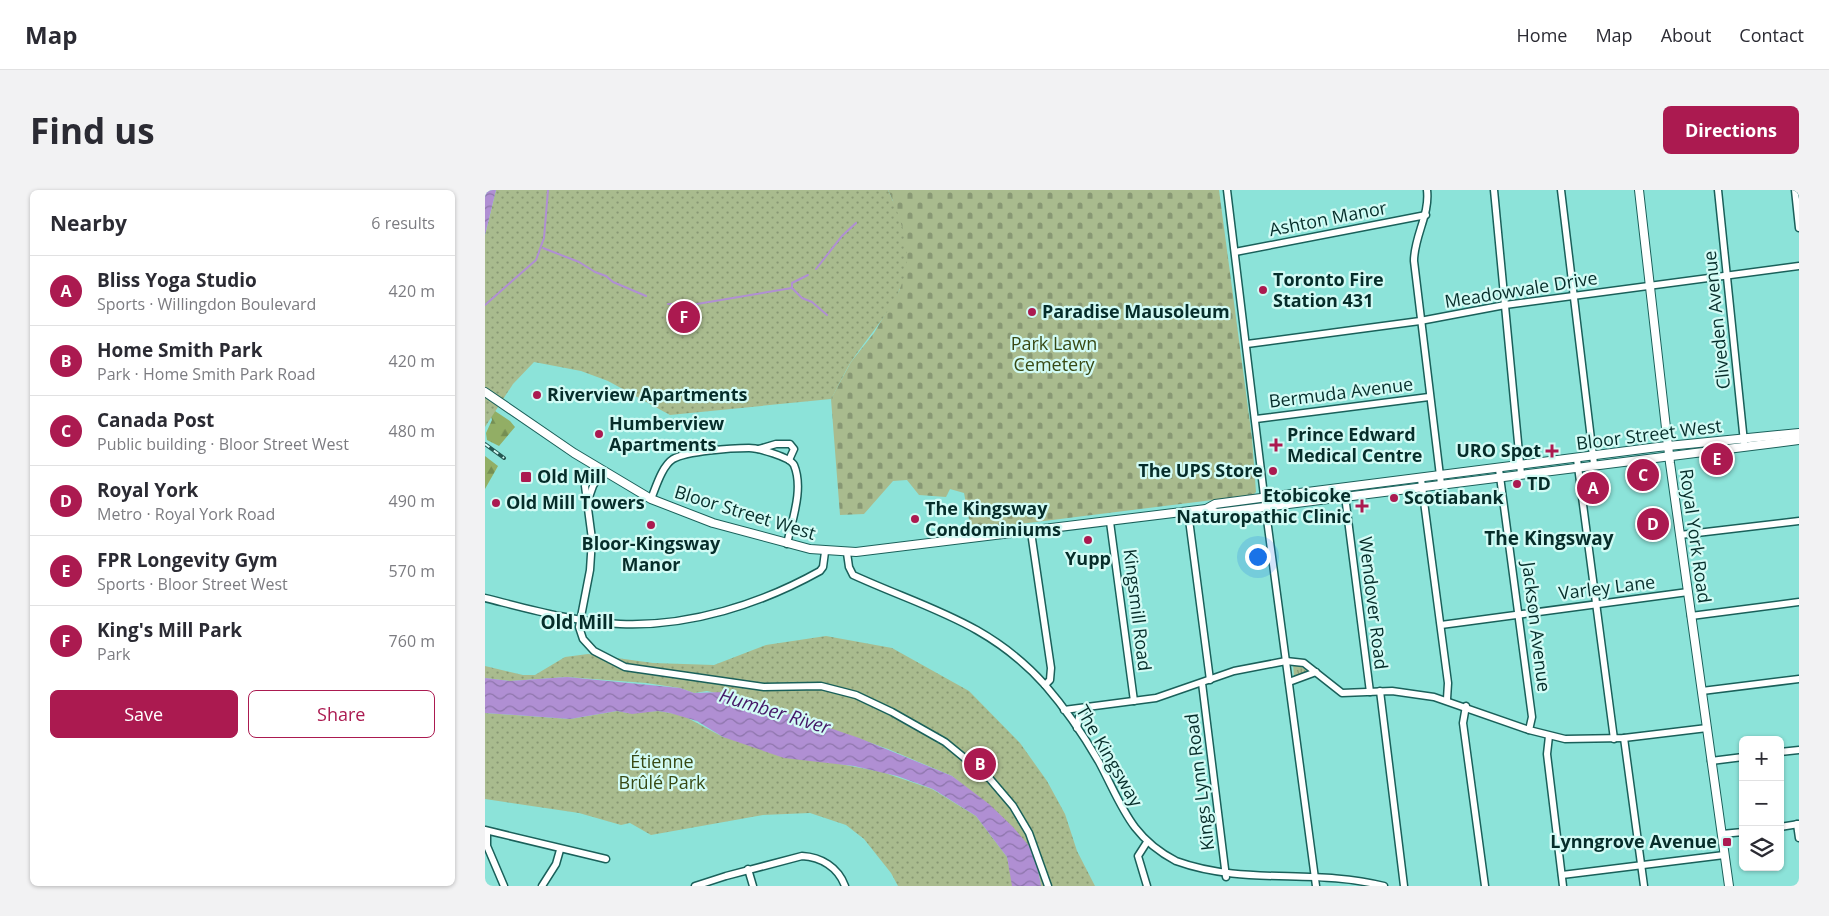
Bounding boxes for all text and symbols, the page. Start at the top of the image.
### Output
text: Map [25,18,77,51]
text: Home [1517,23,1567,47]
text: Map [1595,23,1633,47]
text: About [1661,23,1711,47]
text: Contact [1739,23,1804,47]
button: Directions [1663,106,1799,154]
text: Find us [30,107,155,154]
street label: Ashton Manor [1267,195,1389,241]
text: Nearby [50,209,127,237]
text: 6 results [371,212,435,234]
street label: Cliveden Avenue [1697,250,1735,390]
street label: Meadowvale Drive [1443,265,1599,313]
text: Bliss Yoga Studio [97,267,257,293]
place label: Toronto Fire Station 431 [1273,267,1384,312]
text: A [60,280,72,302]
text: 420 m [389,280,435,302]
marker: Toronto Fire Station 431 [1257,284,1269,296]
text: Sports · Willingdon Boulevard [97,293,316,315]
pin: F [668,298,700,336]
place label: Paradise Mausoleum [1042,299,1230,323]
marker: Paradise Mausoleum [1026,306,1038,318]
park label: Park Lawn Cemetery [1011,331,1097,376]
text: Home Smith Park [97,337,263,363]
text: B [61,350,71,372]
text: 420 m [389,350,435,372]
text: Park · Home Smith Park Road [97,363,315,385]
street label: Bermuda Avenue [1267,371,1414,413]
place label: Riverview Apartments [547,382,747,406]
marker: Riverview Apartments [531,389,543,401]
text: Canada Post [97,407,214,433]
place label: Humberview Apartments [609,411,725,456]
street label: Bloor Street West [1575,413,1723,455]
text: C [61,420,71,442]
text: 480 m [389,420,435,442]
place label: Prince Edward Medical Centre [1287,422,1422,467]
marker: Humberview Apartments [593,428,605,440]
text: Public building · Bloor Street West [97,433,349,455]
marker: Prince Edward Medical Centre [1269,438,1283,452]
place label: URO Spot [1456,438,1541,462]
pin: E [1701,440,1733,478]
marker: URO Spot [1545,444,1559,458]
pin: C [1627,456,1659,494]
place label: The UPS Store [1138,458,1263,482]
place label: Old Mill [537,464,606,488]
marker: The UPS Store [1267,465,1279,477]
street label: Royal York Road [1675,467,1717,605]
pin: A [1577,469,1609,507]
marker: Old Mill [519,470,533,484]
place label: TD [1527,471,1551,495]
text: Royal York [97,477,198,503]
marker: TD [1511,478,1523,490]
street label: Bloor Street West [672,479,819,545]
place label: Etobicoke Naturopathic Clinic [1176,483,1351,528]
place label: Scotiabank [1404,485,1505,509]
text: D [60,490,72,512]
text: 490 m [389,490,435,512]
place label: Old Mill Towers [506,490,645,514]
marker: Scotiabank [1388,492,1400,504]
place label: The Kingsway Condominiums [925,496,1061,541]
marker: Old Mill Towers [490,497,502,509]
marker: Etobicoke Naturopathic Clinic [1355,499,1369,513]
text: Metro · Royal York Road [97,503,275,525]
pin: D [1637,505,1669,543]
marker: The Kingsway Condominiums [909,513,921,525]
marker: Bloor-Kingsway Manor [645,519,657,531]
district label: The Kingsway [1484,525,1614,551]
place label: Bloor-Kingsway Manor [582,531,721,576]
marker: Yupp [1082,534,1094,546]
street label: Wendover Road [1354,535,1394,671]
your location [1245,544,1271,570]
place label: Yupp [1065,546,1111,570]
text: FPR Longevity Gym [97,547,278,573]
street label: Kingsmill Road [1119,547,1157,672]
street label: Jackson Avenue [1517,559,1557,693]
text: E [62,560,70,582]
text: 570 m [389,560,435,582]
street label: Varley Lane [1557,569,1656,605]
text: Sports · Bloor Street West [97,573,288,595]
district label: Old Mill [540,609,614,635]
text: King's Mill Park [97,617,242,643]
text: F [62,630,70,652]
text: 760 m [389,630,435,652]
text: Park [97,643,130,665]
water label: Humber River [716,682,835,741]
button: Save [50,690,238,738]
button: Share [248,690,435,738]
street label: The Kingsway [1071,700,1149,812]
street label: Kings Lynn Road [1179,712,1219,852]
map controls [1739,736,1784,871]
button: + [1739,736,1784,781]
pin: B [964,745,996,783]
park label: Étienne Brûlé Park [619,749,706,794]
button: − [1739,781,1784,826]
button: layers [1739,826,1784,871]
place label: Lynngrove Avenue [1550,829,1717,853]
marker: Lynngrove Avenue [1721,836,1733,848]

